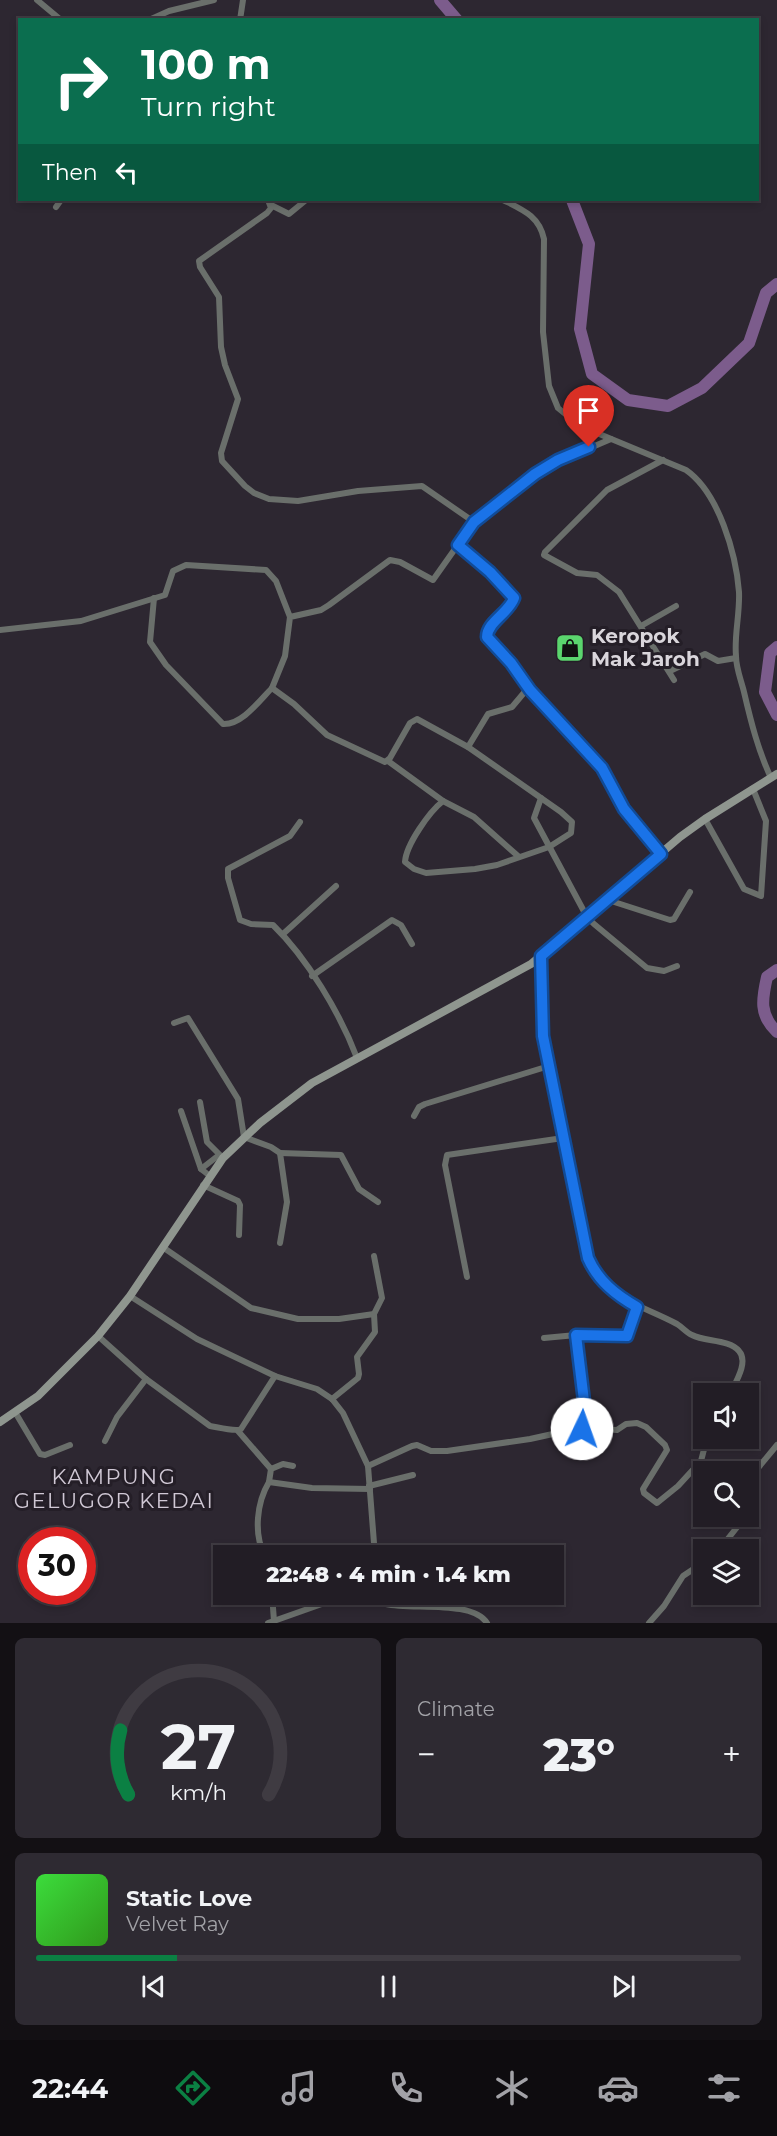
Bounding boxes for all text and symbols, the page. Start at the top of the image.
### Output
text: 100 m [141,38,270,90]
icon: right [42,42,120,120]
text: Turn right [141,90,276,123]
icon: left [110,156,143,189]
text: Then [42,159,98,186]
pin [563,385,614,447]
icon: arrive [572,394,605,427]
place label: Keropok Mak Jaroh [591,624,700,671]
shop icon: Keropok Mak Jaroh [554,632,586,664]
map controls [693,1383,759,1605]
button: sound [693,1383,759,1449]
position arrow [550,1397,614,1461]
button: search [693,1461,759,1527]
district label: KAMPUNG GELUGOR KEDAI [14,1464,214,1513]
speed limit sign: 30 [18,1527,96,1605]
button: layers [693,1539,759,1605]
text: 22:48 · 4 min · 1.4 km [266,1561,511,1588]
text: Climate [417,1697,495,1721]
text: 27 [160,1709,236,1785]
text: 23° [543,1727,615,1782]
text: − [417,1734,436,1774]
text: + [722,1734,741,1774]
text: km/h [169,1779,227,1805]
text: Static Love [126,1885,252,1912]
text: Velvet Ray [126,1912,229,1936]
icon: previous [137,1970,170,2003]
icon: pause [372,1970,405,2003]
icon: next [607,1970,640,2003]
icon: directions [172,2067,214,2109]
icon: music [278,2067,320,2109]
icon: phone [385,2067,427,2109]
icon: climate [491,2067,533,2109]
icon: car [597,2067,639,2109]
icon: filters [703,2067,745,2109]
text: 22:44 [32,2072,108,2105]

